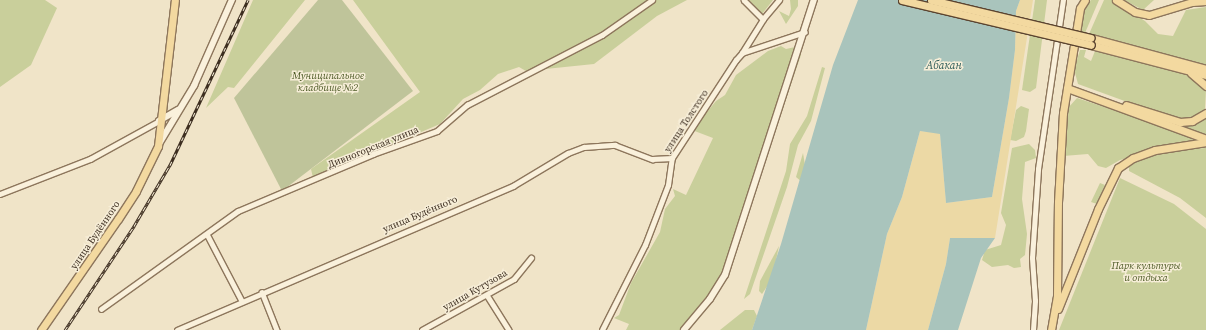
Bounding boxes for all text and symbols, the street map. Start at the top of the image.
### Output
water label: Абакан [926,59,962,73]
park label: Муниципальное кладбище №2 [292,69,364,92]
street label: улица Толстого [661,87,711,155]
street label: Дивногорская улица [326,123,420,171]
street label: улица Будённого [381,193,459,235]
street label: улица Будённого [68,199,122,271]
park label: Парк культуры и отдыха [1111,259,1181,282]
street label: улица Кутузова [441,267,509,313]

